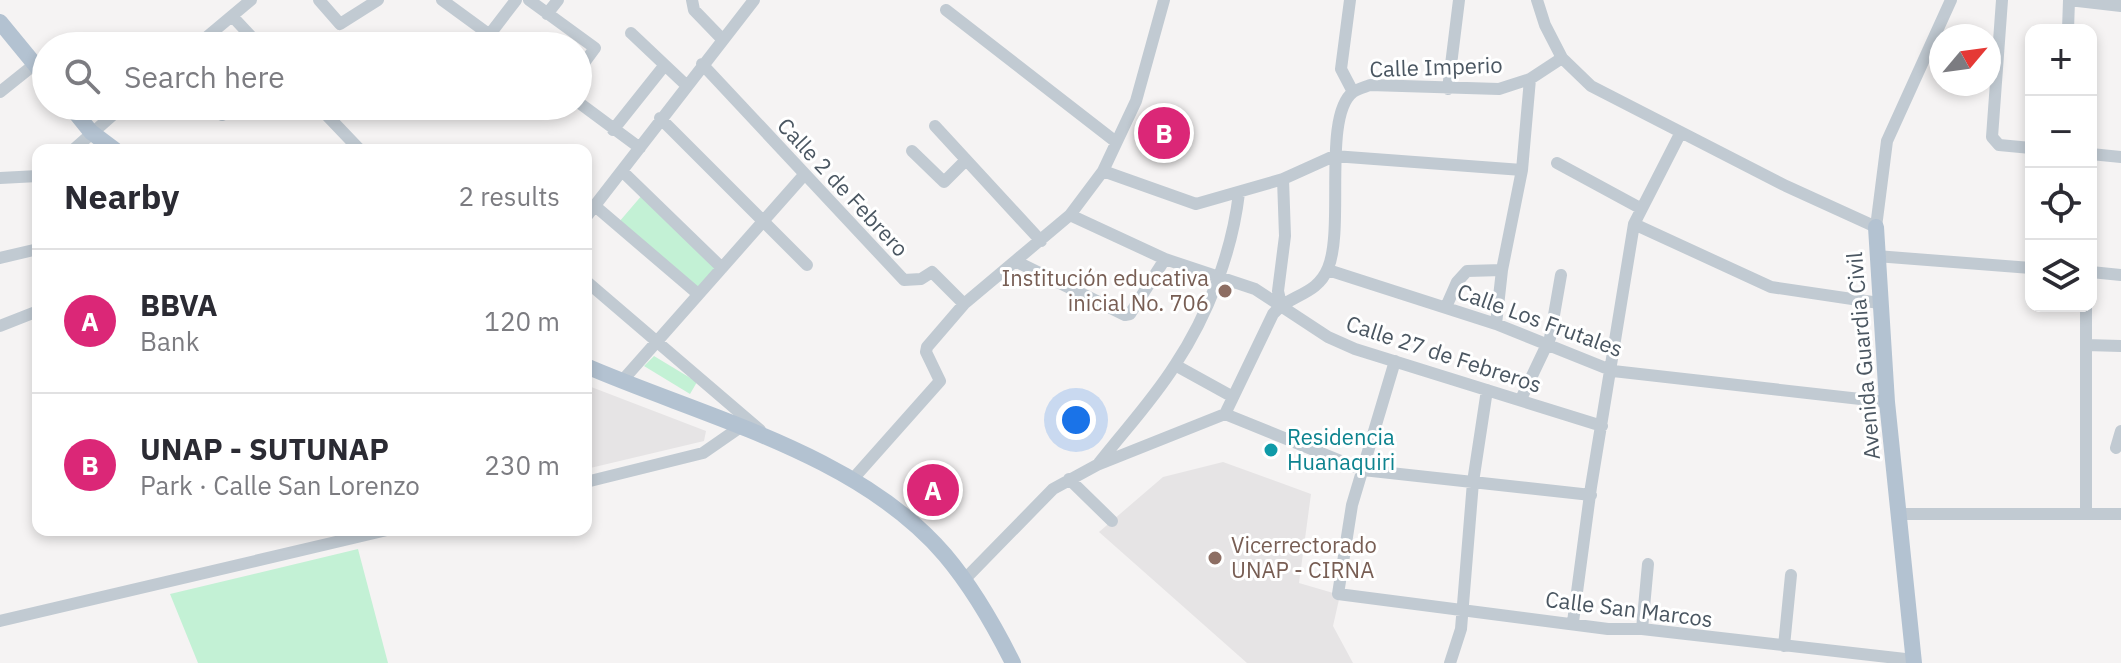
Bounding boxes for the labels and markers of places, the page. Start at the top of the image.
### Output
pin: B [1138,103,1190,163]
place label: Institución educativa inicial No. 706 [1001,263,1209,317]
marker: Institución educativa inicial No. 706 [1216,282,1234,300]
place label: Residencia Huanaquiri [1287,422,1395,476]
marker: Residencia Huanaquiri [1262,441,1280,459]
pin: A [907,460,959,520]
place label: Vicerrectorado UNAP - CIRNA [1231,530,1377,584]
marker: Vicerrectorado UNAP - CIRNA [1206,549,1224,567]

